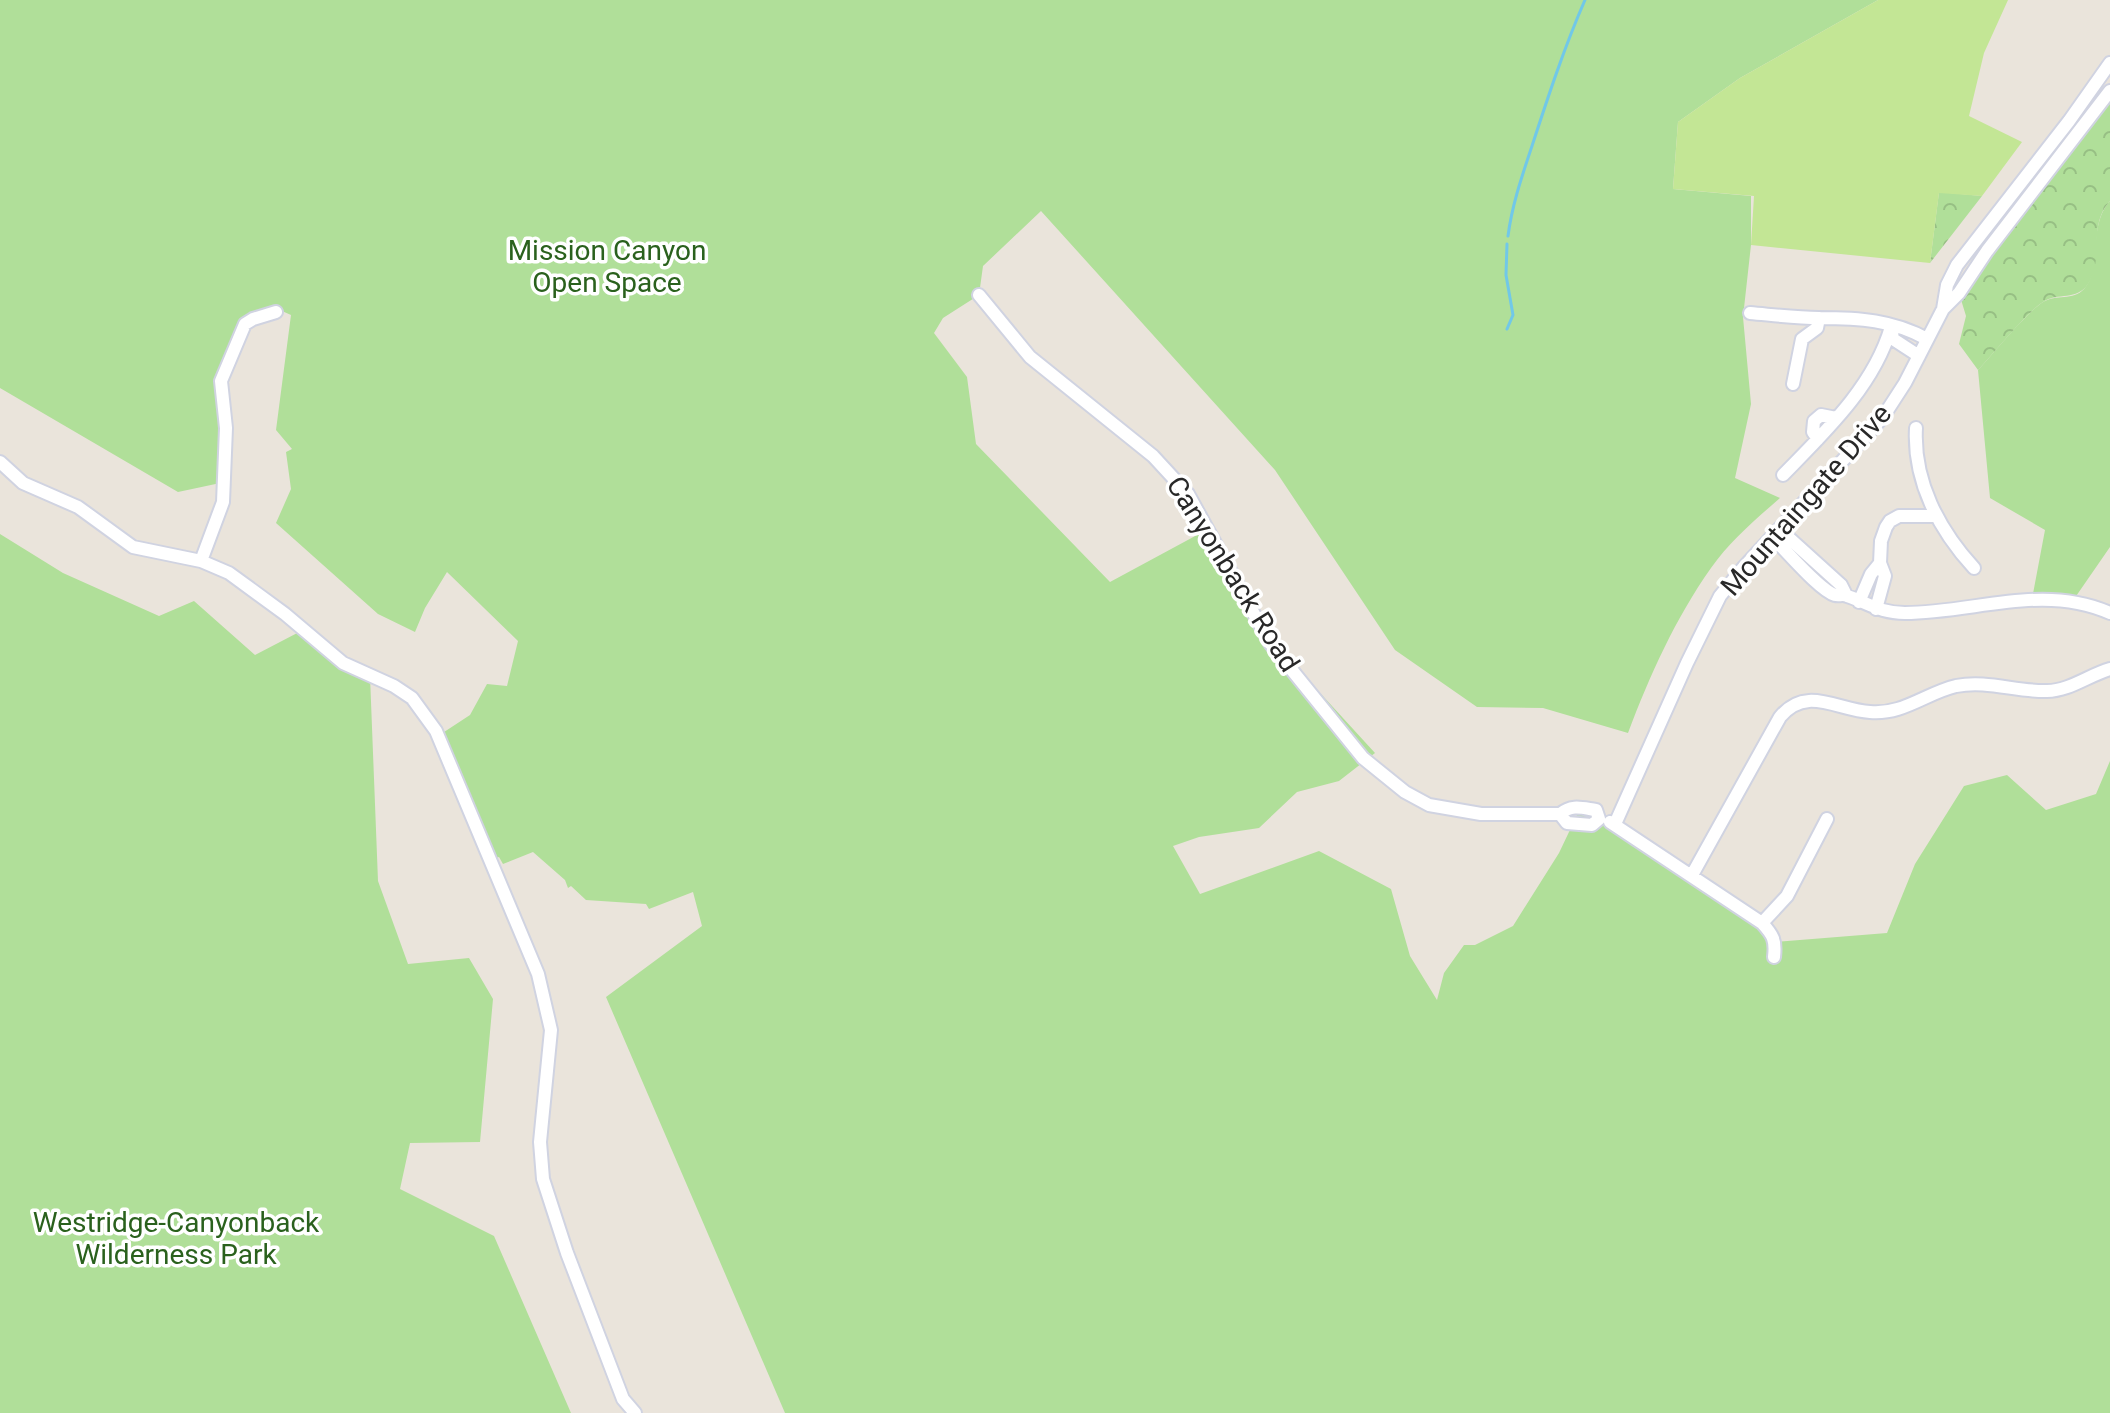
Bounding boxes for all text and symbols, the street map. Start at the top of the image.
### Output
park label: Mission Canyon Open Space [508,234,706,299]
street label: Mountaingate Drive [1714,398,1898,602]
street label: Canyonback Road [1160,470,1306,678]
park label: Westridge-Canyonback Wilderness Park [33,1206,320,1271]

